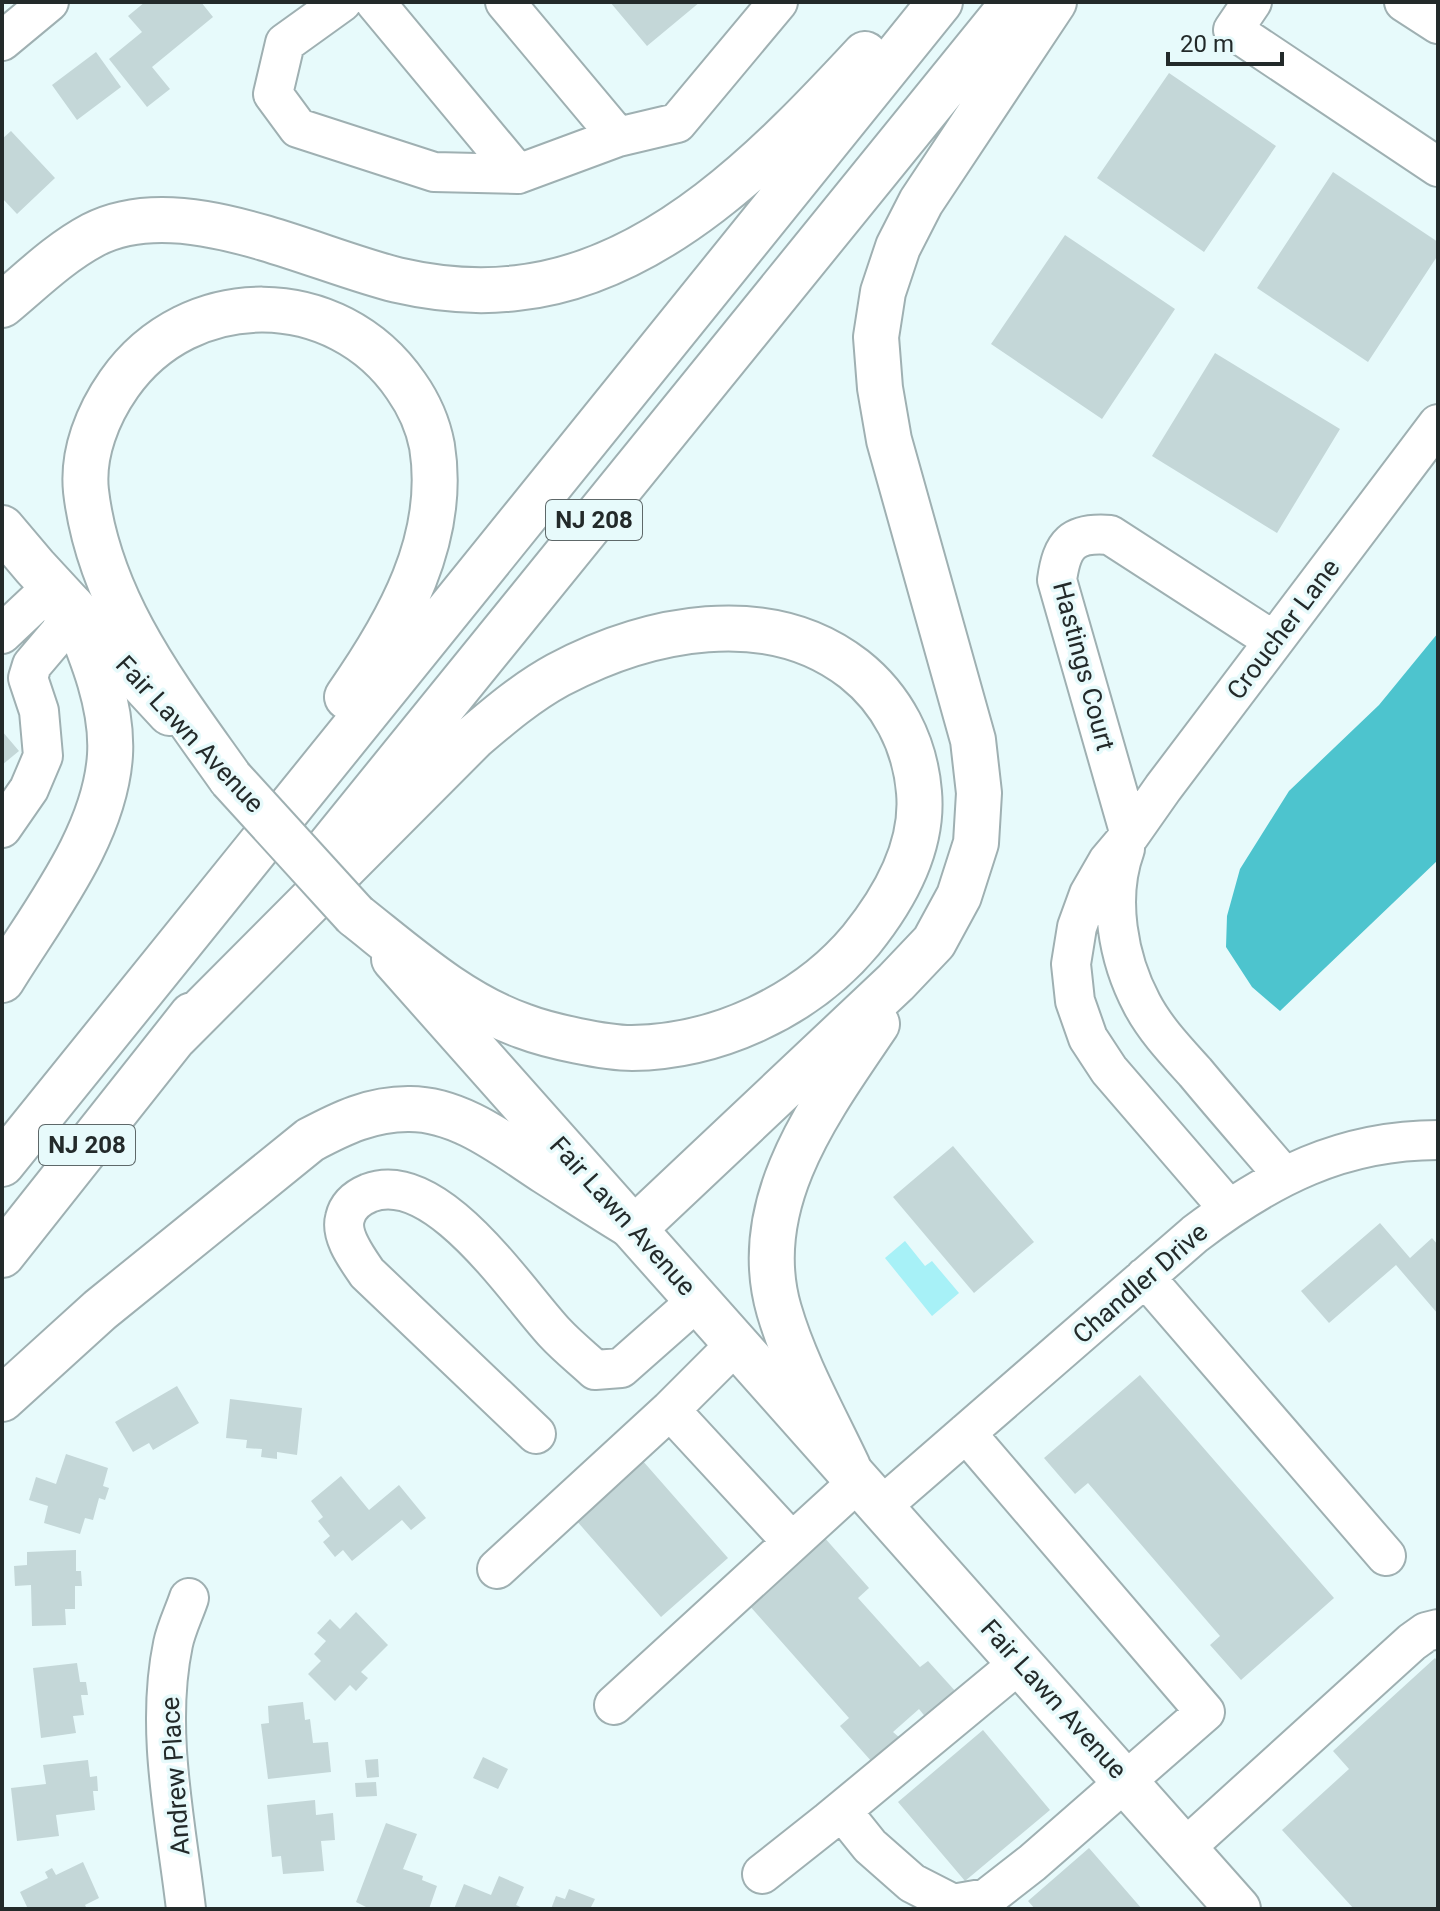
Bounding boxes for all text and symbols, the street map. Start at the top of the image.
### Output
scale bar [1168,16,1282,66]
text: 20 m [1180,30,1234,58]
road number: NJ 208 [546,500,642,540]
street label: Croucher Lane [1220,553,1346,705]
street label: Hastings Court [1047,578,1121,754]
street label: Fair Lawn Avenue [110,649,270,819]
road number: NJ 208 [39,1125,135,1165]
street label: Fair Lawn Avenue [544,1130,702,1302]
street label: Chandler Drive [1067,1217,1213,1349]
street label: Fair Lawn Avenue [975,1613,1133,1785]
street label: Andrew Place [155,1696,195,1856]

